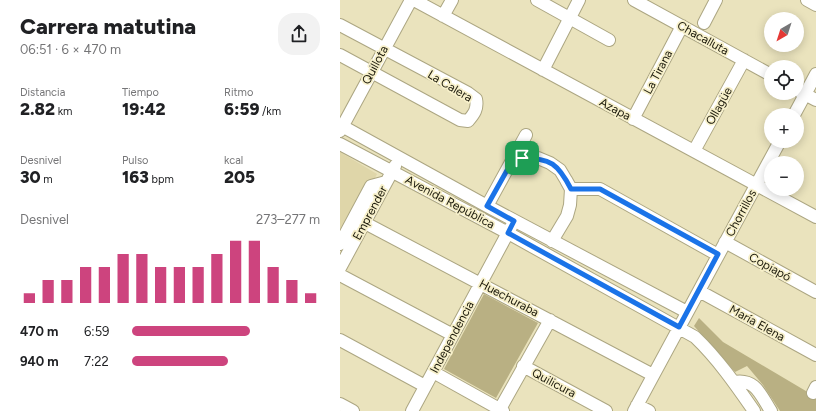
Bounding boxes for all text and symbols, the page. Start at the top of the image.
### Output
north arrow [764,12,804,52]
map controls [764,12,804,196]
text: Carrera matutina [20,13,196,40]
button: share [278,13,320,55]
street label: Chacalluta [675,18,731,58]
text: 06:51 · 6 × 470 m [20,42,121,57]
street label: Quillota [359,43,391,87]
street label: La Tirana [641,48,675,96]
button: locate [764,60,804,100]
street label: La Calera [425,67,475,105]
street label: Ollagüe [703,84,735,127]
text: Distancia [20,86,65,99]
text: Tiempo [122,86,159,99]
text: Ritmo [224,86,253,99]
street label: Azapa [597,95,633,123]
text: 2.82 [20,99,55,119]
text: 19:42 [122,99,166,119]
text: 6:59 [224,99,259,119]
text: km [55,105,72,118]
text: /km [259,105,281,118]
button: + [764,108,804,148]
pin [505,141,539,175]
icon: arrive [511,147,533,169]
text: Desnivel [20,154,61,167]
text: Pulso [122,154,148,167]
text: kcal [224,154,243,167]
button: − [764,156,804,196]
text: 30 [20,167,41,187]
text: 163 [122,167,149,187]
text: 205 [224,167,255,187]
text: m [41,173,53,186]
text: bpm [149,173,174,186]
street label: Avenida República [403,173,497,231]
street label: Emprender [350,184,390,242]
street label: Chorrillos [723,187,759,239]
text: Desnivel [20,212,69,227]
text: 273–277 m [256,212,320,227]
street label: Copiapó [747,250,793,284]
street label: Huechuraba [477,276,541,320]
street label: Independencia [427,299,477,375]
street label: María Elena [727,302,787,344]
text: 470 m [20,324,58,339]
text: 6:59 [84,324,109,339]
text: 940 m [20,354,59,369]
text: 7:22 [84,354,109,369]
street label: Quilicura [530,366,578,400]

